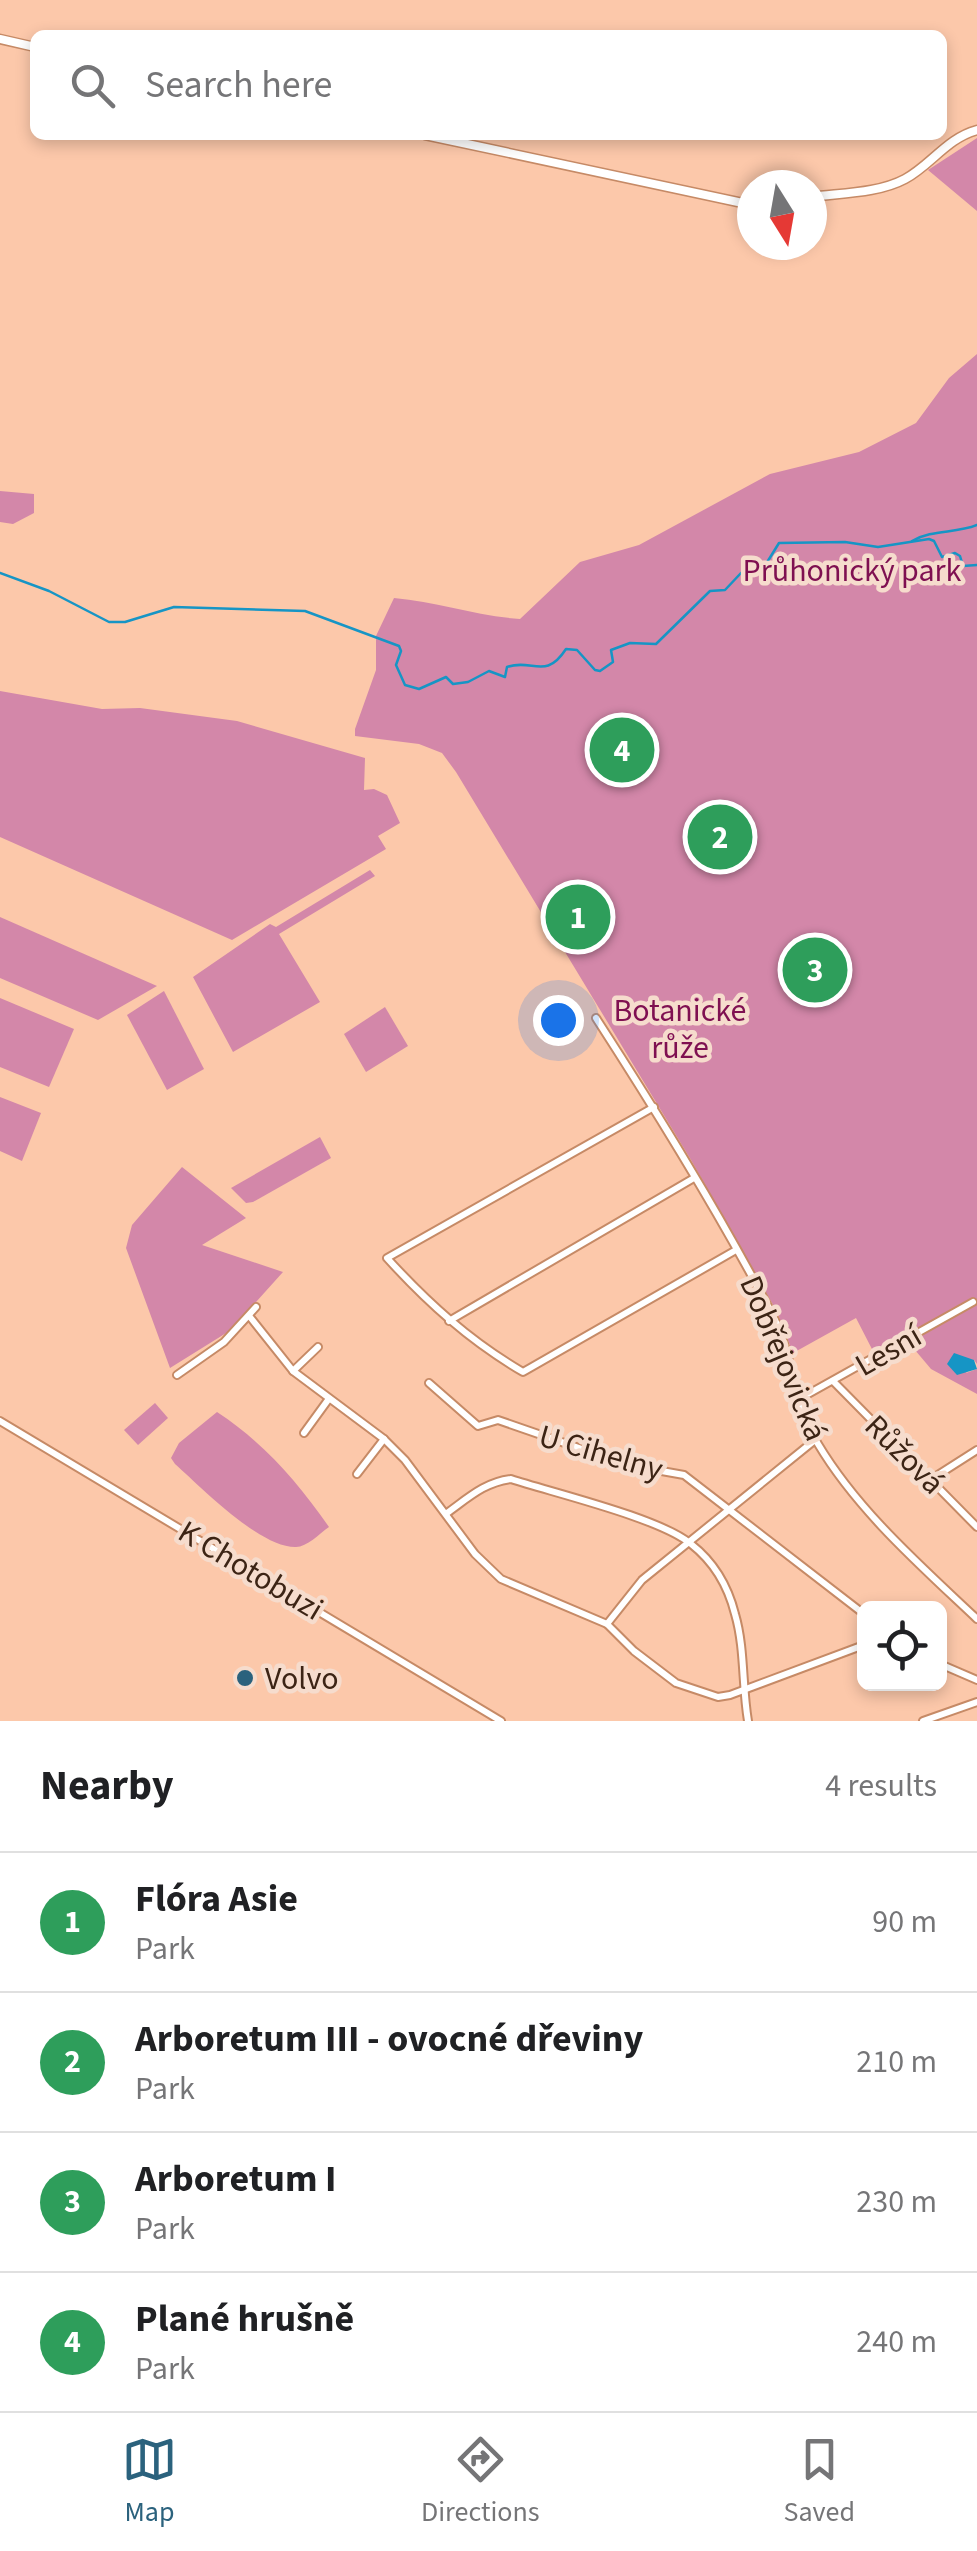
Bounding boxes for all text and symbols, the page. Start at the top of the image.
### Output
search box [30,30,947,140]
icon: search [65,58,120,113]
text: Search here [145,58,332,112]
north arrow [737,170,827,260]
park label: Průhonický park [743,548,962,594]
pin: 4 [590,712,654,788]
pin: 2 [688,800,752,874]
pin: 1 [546,880,610,954]
pin: 3 [782,932,848,1008]
park label: Botanické růže [614,988,746,1071]
your location [533,995,584,1046]
street label: Dobřejovická [728,1269,839,1448]
street label: Lesní [847,1313,931,1388]
street label: Růžová [854,1404,955,1505]
street label: U Cihelny [533,1413,668,1493]
street label: K Chotobuzi [169,1510,332,1632]
map controls [857,1601,947,1691]
button: locate [857,1601,947,1691]
place label: Volvo [265,1656,339,1702]
marker: Volvo [234,1667,256,1689]
text: Nearby [40,1756,174,1816]
text: 4 results [825,1763,937,1809]
text: Flóra Asie [135,1872,298,1926]
text: 1 [64,1899,81,1945]
text: 90 m [872,1899,937,1945]
text: Park [135,1926,195,1972]
text: Arboretum III - ovocné dřeviny [135,2012,643,2066]
text: 2 [64,2039,81,2085]
text: 210 m [856,2039,937,2085]
text: Park [135,2066,195,2112]
text: Arboretum I [135,2152,337,2206]
text: 3 [64,2179,81,2225]
text: 230 m [856,2179,937,2225]
text: Park [135,2206,195,2252]
text: Plané hrušně [135,2292,354,2346]
text: 4 [64,2319,81,2365]
text: 240 m [856,2319,937,2365]
text: Park [135,2346,195,2392]
tab: Map [122,2432,177,2532]
tab: Directions [421,2432,540,2532]
tab: Saved [784,2432,855,2532]

